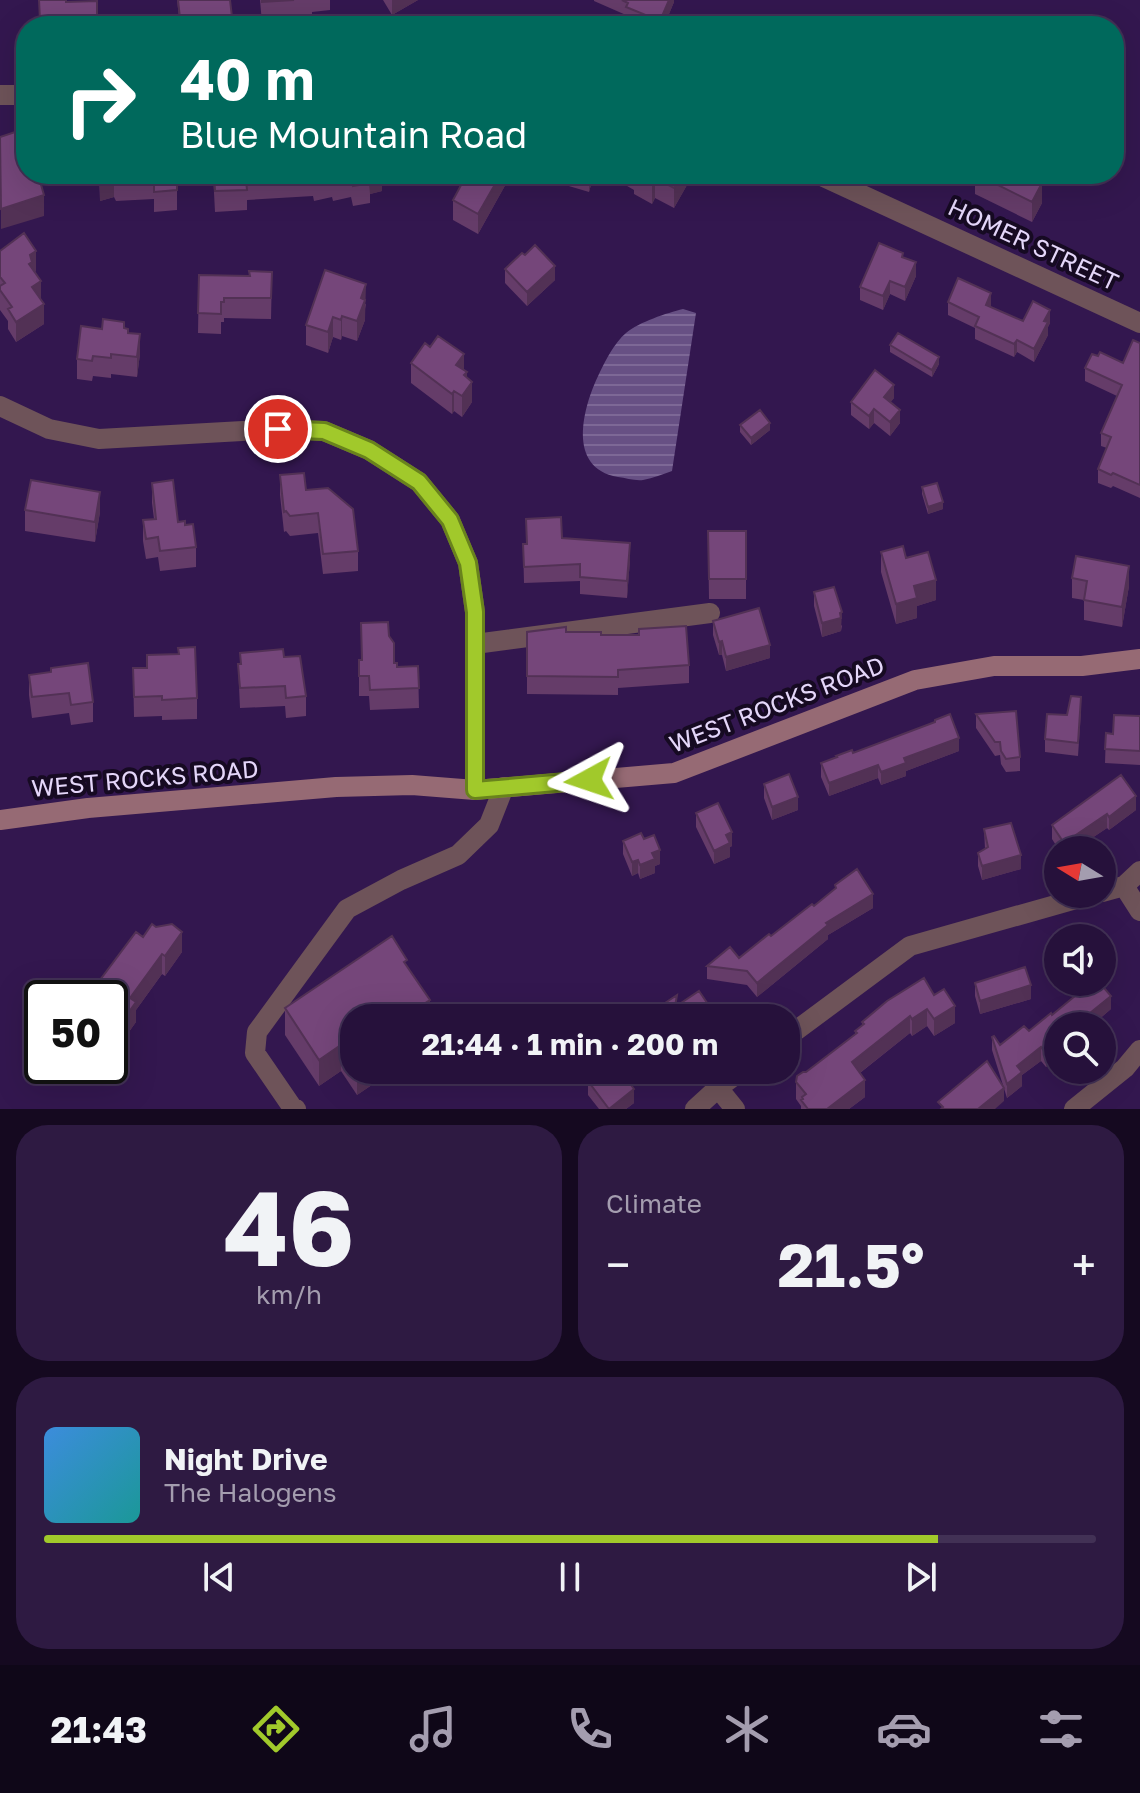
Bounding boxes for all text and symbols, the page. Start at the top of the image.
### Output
text: 40 m [180,45,314,112]
icon: right [48,48,152,152]
text: Blue Mountain Road [180,113,527,156]
street label: HOMER STREET [944,192,1123,296]
pin [244,395,312,463]
icon: arrive [256,407,300,451]
street label: WEST ROCKS ROAD [665,649,888,758]
position arrow [547,738,631,822]
street label: WEST ROCKS ROAD [30,753,260,802]
north arrow [1044,836,1116,908]
map controls [1044,836,1116,1084]
button: sound [1044,924,1116,996]
speed limit sign: 50 [24,980,128,1084]
button: search [1044,1012,1116,1084]
text: 21:44 · 1 min · 200 m [422,1026,718,1062]
text: 46 [223,1164,355,1289]
text: Climate [606,1188,702,1219]
text: 21.5° [778,1228,924,1300]
text: − [606,1238,630,1291]
text: + [1072,1238,1096,1291]
text: km/h [256,1279,322,1310]
text: Night Drive [164,1441,328,1477]
text: The Halogens [164,1477,337,1508]
icon: previous [197,1555,241,1599]
icon: pause [548,1555,592,1599]
icon: next [899,1555,943,1599]
icon: directions [248,1701,304,1757]
icon: music [405,1701,461,1757]
icon: phone [562,1701,618,1757]
icon: climate [719,1701,775,1757]
icon: car [876,1701,932,1757]
icon: filters [1033,1701,1089,1757]
text: 21:43 [51,1708,147,1751]

